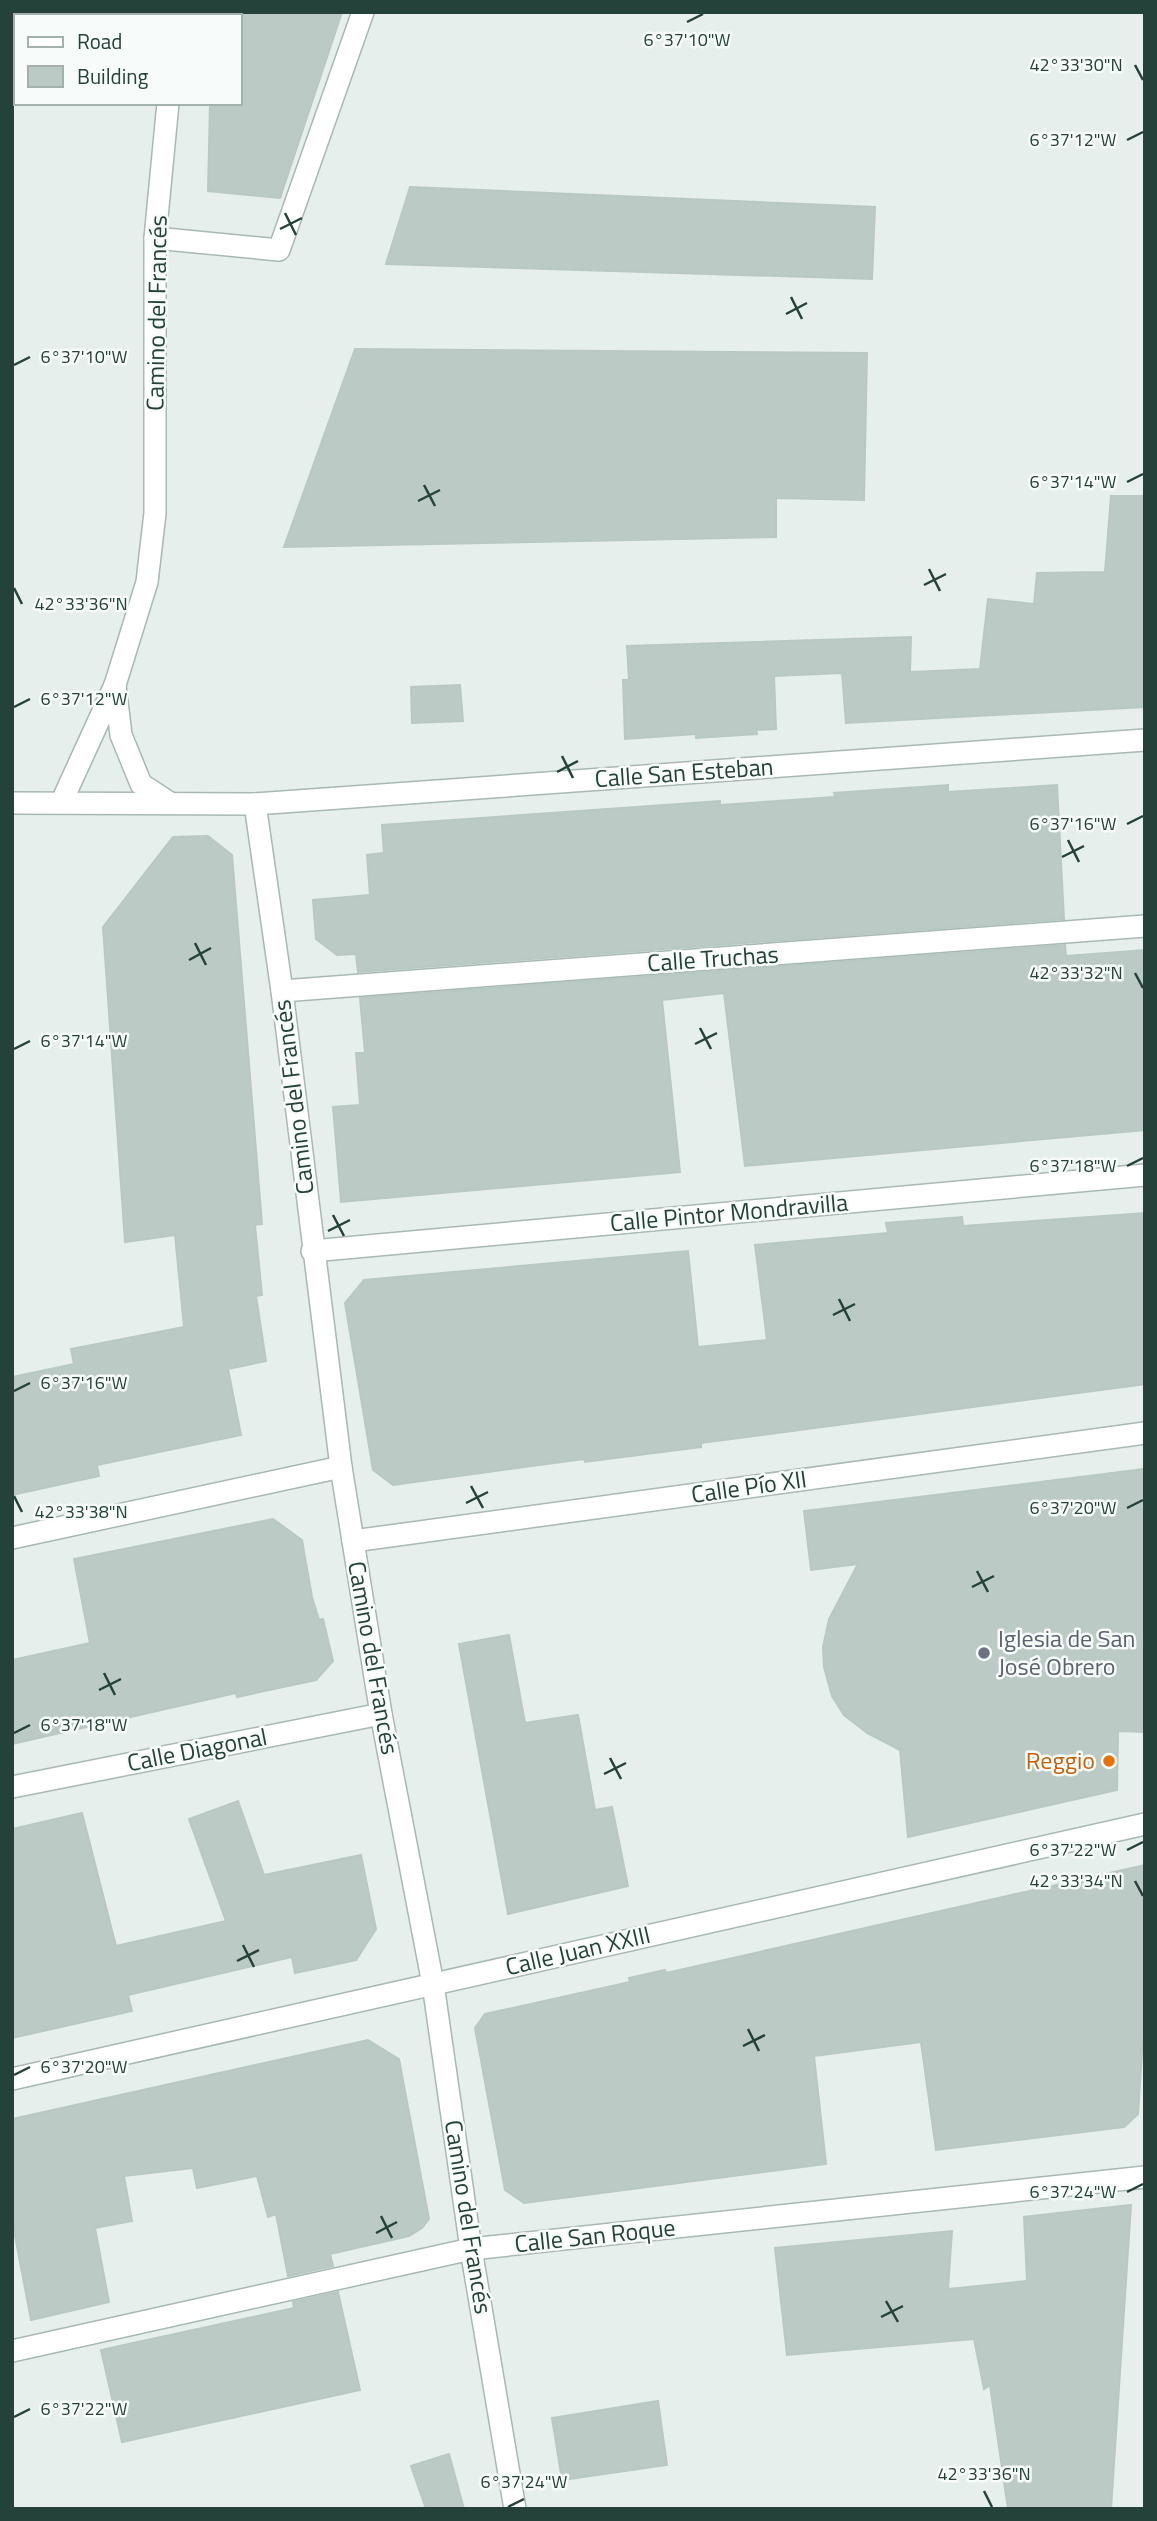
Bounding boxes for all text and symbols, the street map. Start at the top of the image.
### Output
legend [14,14,242,105]
text: Road [77,25,122,57]
text: 6°37'10"W [644,26,730,53]
text: 42°33'30"N [1029,51,1123,78]
text: Building [77,60,149,92]
text: 6°37'12"W [1030,126,1116,153]
street label: Camino del Francés [136,215,176,411]
text: 6°37'10"W [41,343,127,370]
text: 6°37'14"W [1030,468,1116,495]
text: 42°33'36"N [34,590,128,617]
text: 6°37'12"W [41,685,127,712]
street label: Calle San Esteban [593,748,775,796]
text: 6°37'16"W [1030,810,1116,837]
street label: Calle Truchas [646,935,780,981]
text: 42°33'32"N [1029,959,1123,986]
street label: Camino del Francés [263,998,323,1196]
text: 6°37'14"W [41,1027,127,1054]
text: 6°37'18"W [1030,1152,1116,1179]
street label: Calle Pintor Mondravilla [608,1184,850,1240]
text: 6°37'16"W [41,1369,127,1396]
street label: Calle Pío XII [689,1460,809,1512]
text: 6°37'20"W [1030,1494,1116,1521]
text: 42°33'38"N [34,1498,128,1525]
street label: Camino del Francés [339,1558,409,1757]
place label: Iglesia de San José Obrero [998,1620,1135,1684]
marker: Iglesia de San José Obrero [976,1645,992,1661]
text: 6°37'18"W [41,1711,127,1738]
street label: Calle Diagonal [124,1718,270,1780]
place label: Reggio [1026,1742,1095,1778]
marker: Reggio [1101,1753,1117,1769]
text: 6°37'22"W [1030,1836,1116,1863]
text: 42°33'34"N [1029,1867,1123,1894]
street label: Calle Juan XXIII [502,1916,654,1984]
text: 6°37'20"W [41,2053,127,2080]
street label: Camino del Francés [436,2117,502,2316]
text: 6°37'24"W [1030,2178,1116,2205]
street label: Calle San Roque [513,2209,677,2261]
text: 6°37'22"W [41,2395,127,2422]
text: 42°33'36"N [937,2460,1031,2487]
text: 6°37'24"W [481,2468,567,2495]

